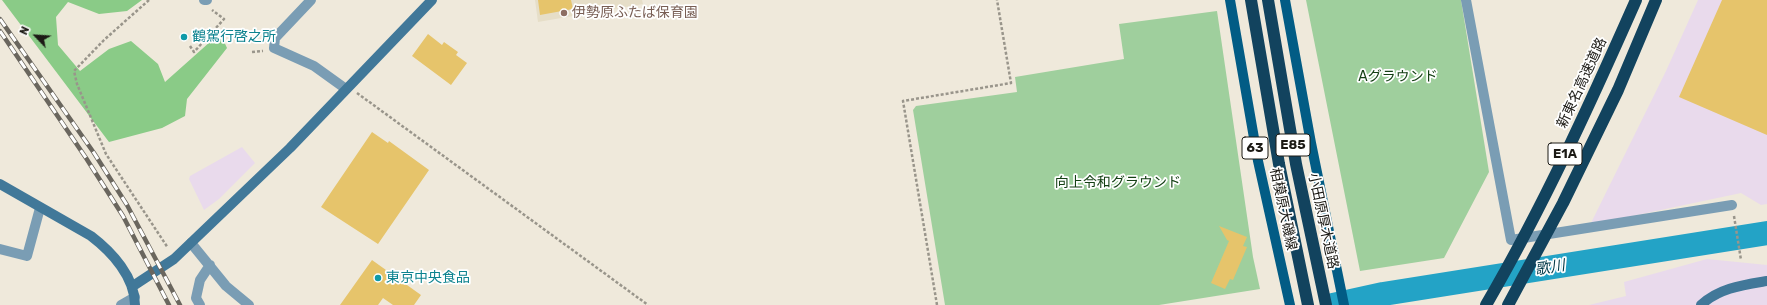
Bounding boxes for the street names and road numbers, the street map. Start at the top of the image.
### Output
street label: 新東名高速道路 [1554,35,1610,131]
road number: E85 [1276,134,1310,156]
road number: 63 [1242,137,1268,159]
road number: E1A [1548,143,1582,165]
street label: 相模原大磯線 [1266,166,1300,252]
street label: 小田原厚木道路 [1305,171,1341,271]

